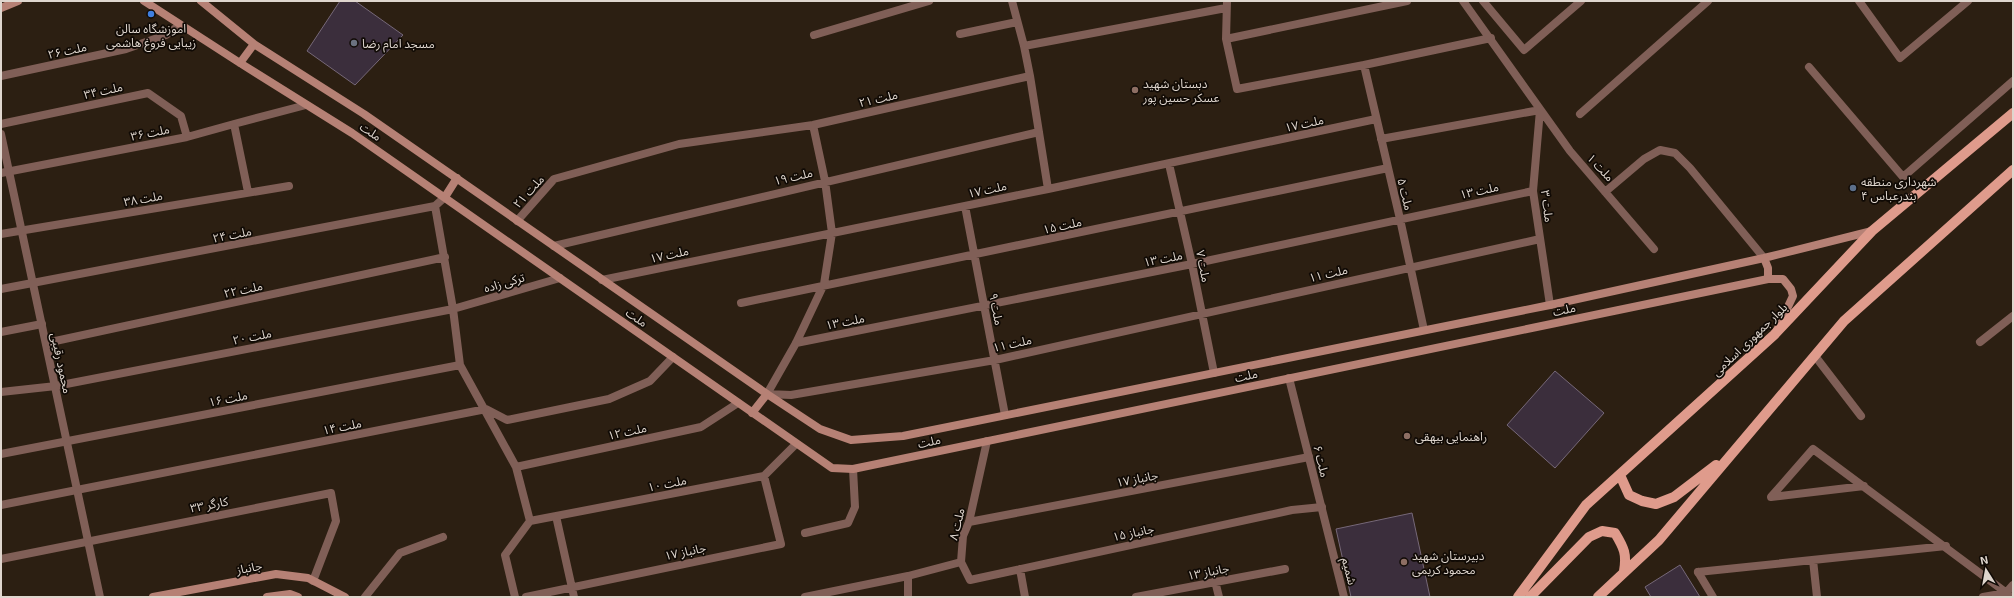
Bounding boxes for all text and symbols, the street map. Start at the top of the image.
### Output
marker: اموزشگاه سالن زیبایی فروغ هاشمی [146,9,156,19]
place label: اموزشگاه سالن زیبایی فروغ هاشمی [106,21,196,52]
place label: مسجد امام رضا [362,36,435,53]
marker: مسجد امام رضا [349,38,359,48]
street label: ملت ۲۶ [46,39,88,61]
place label: دبستان شهید عسکر حسین پور [1142,76,1220,106]
street label: ملت ۳۴ [82,79,124,101]
marker: دبستان شهید عسکر حسین پور [1130,85,1140,95]
street label: ملت ۲۱ [857,87,899,109]
street label: ملت ۱۷ [1283,112,1325,134]
street label: ملت [358,119,384,143]
street label: ملت ۳۶ [129,121,171,143]
street label: ملت ۱ [1585,150,1617,184]
street label: ملت ۱۹ [772,165,814,187]
street label: ملت ۲۱ [510,172,546,210]
place label: شهرداری منطقه ۴ بندرعباس [1861,174,1936,203]
street label: ملت ۵ [1395,177,1417,211]
street label: ملت ۱۷ [966,178,1008,200]
street label: ملت ۱۳ [1458,179,1500,201]
marker: شهرداری منطقه ۴ بندرعباس [1848,183,1858,193]
street label: ملت ۳۸ [122,188,164,208]
street label: ملت ۳ [1539,189,1557,223]
street label: ملت ۱۵ [1041,214,1083,236]
street label: ملت ۲۴ [211,223,253,245]
street label: ملت ۱۷ [648,243,690,265]
street label: ملت ۱۳ [1142,247,1184,269]
street label: ملت ۷ [1194,249,1214,283]
street label: ملت ۱۱ [1307,262,1349,284]
street label: ترکی زاده [482,269,527,295]
street label: ملت ۲۲ [222,278,264,300]
street label: ملت ۹ [987,292,1007,326]
street label: ملت [1551,300,1577,318]
street label: بلوار جمهوری اسلامی [1709,300,1790,379]
street label: ملت [624,305,650,329]
street label: ملت ۱۳ [824,310,866,332]
street label: ملت ۲۰ [231,325,273,347]
street label: محمود رقیبی [48,331,75,395]
street label: ملت ۱۱ [991,332,1033,354]
street label: ملت [1233,366,1259,384]
street label: ملت ۱۶ [207,387,249,409]
street label: ملت ۱۴ [321,415,363,437]
street label: ملت ۱۲ [606,420,648,442]
place label: راهنمایی بیهقی [1415,429,1487,444]
marker: راهنمایی بیهقی [1402,431,1412,441]
street label: ملت [916,432,942,450]
street label: ملت ۶ [1311,444,1333,478]
street label: جانباز ۱۷ [1115,467,1159,490]
street label: ملت ۱۰ [646,472,688,494]
street label: کارگر ۳۳ [189,493,230,516]
street label: ملت ۸ [945,507,967,541]
street label: جانباز ۱۵ [1111,521,1155,544]
street label: جانباز ۱۷ [663,540,707,563]
place label: دبیرستان شهید محمود کریمی [1412,548,1485,577]
north arrow [1966,550,2006,590]
text: N [1979,553,1989,567]
street label: شمیم [1337,556,1360,587]
marker: دبیرستان شهید محمود کریمی [1399,557,1409,567]
street label: جانباز [234,558,263,578]
street label: جانباز ۱۳ [1186,560,1230,583]

